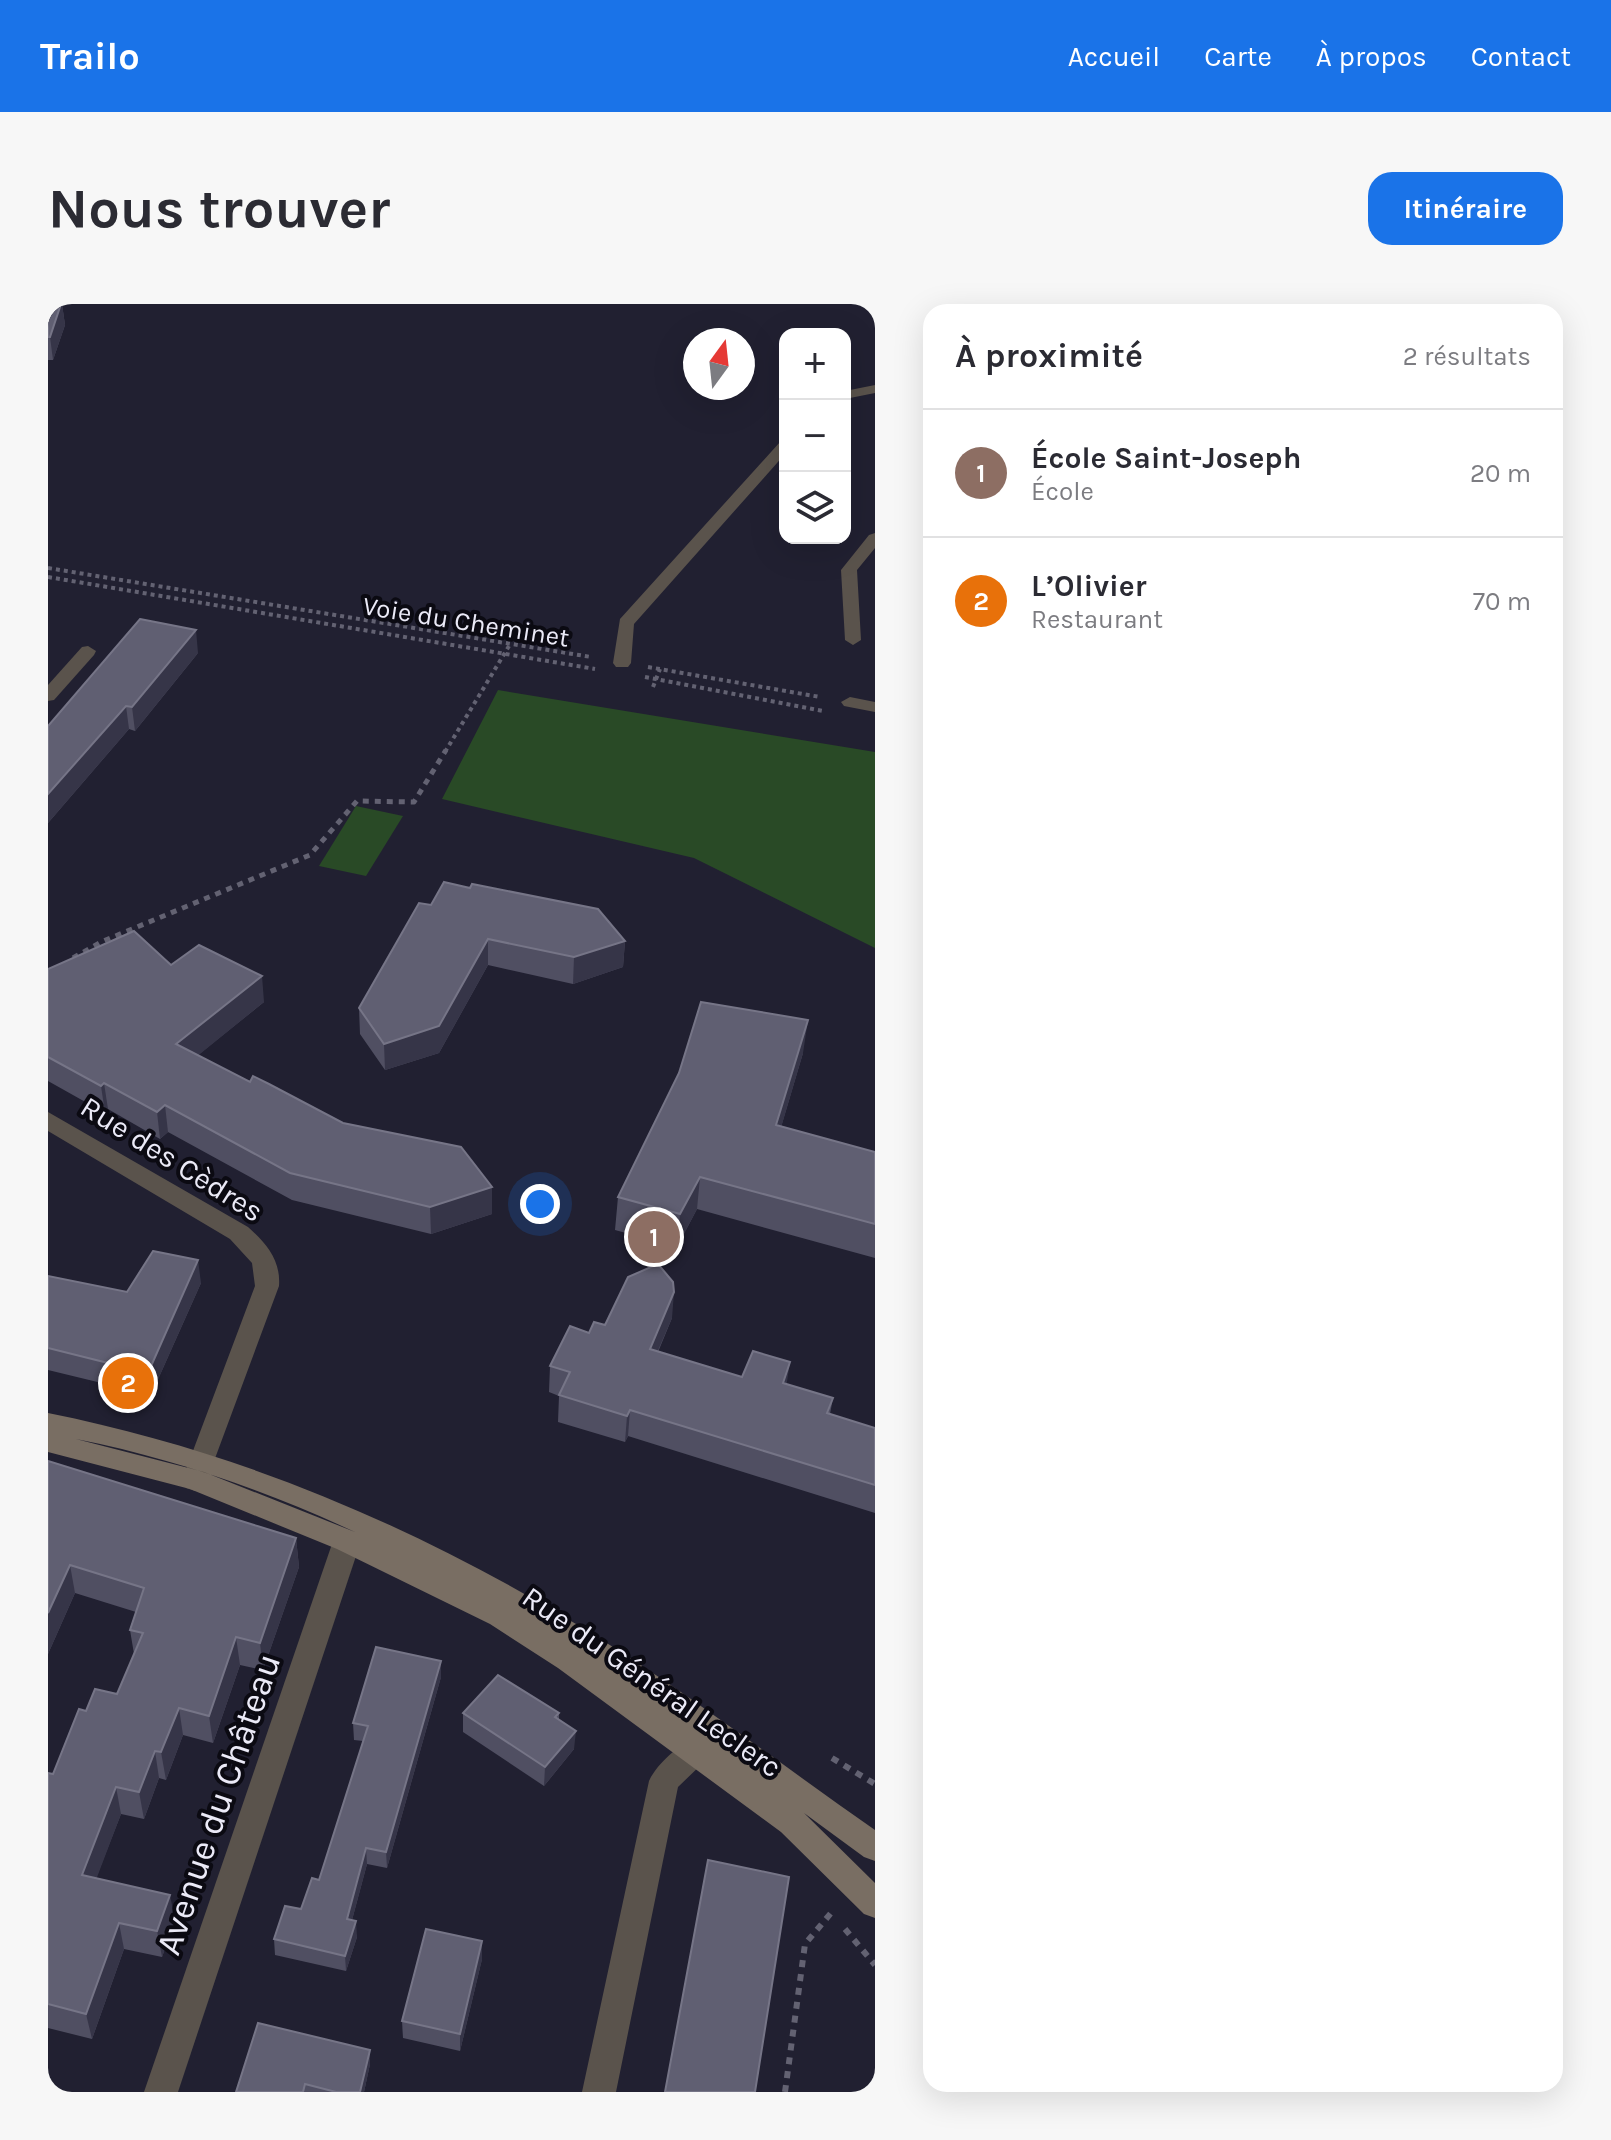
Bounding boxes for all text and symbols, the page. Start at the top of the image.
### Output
text: Trailo [40,34,140,79]
text: Accueil [1068,40,1160,73]
text: Carte [1204,40,1272,73]
text: À propos [1316,40,1427,73]
text: Contact [1471,40,1571,73]
button: Itinéraire [1368,172,1563,245]
text: Nous trouver [48,176,390,241]
north arrow [683,328,755,400]
map controls [779,328,851,544]
button: + [779,328,851,400]
text: À proximité [955,336,1143,376]
text: 2 résultats [1403,341,1531,372]
button: − [779,400,851,472]
text: École Saint-Joseph [1031,440,1301,476]
text: 1 [976,458,986,489]
text: 20 m [1470,458,1531,489]
button: layers [779,472,851,544]
text: École [1031,476,1094,507]
text: L’Olivier [1031,568,1147,604]
text: 2 [973,586,989,617]
text: 70 m [1473,586,1531,617]
street label: Voie du Cheminet [361,590,572,654]
text: Restaurant [1031,604,1163,635]
street label: Rue des Cèdres [74,1088,270,1230]
your location [520,1184,560,1224]
pin: 1 [628,1207,680,1267]
pin: 2 [102,1353,154,1413]
street label: Rue du Général Leclerc [515,1579,789,1785]
street label: Avenue du Château [147,1648,289,1960]

